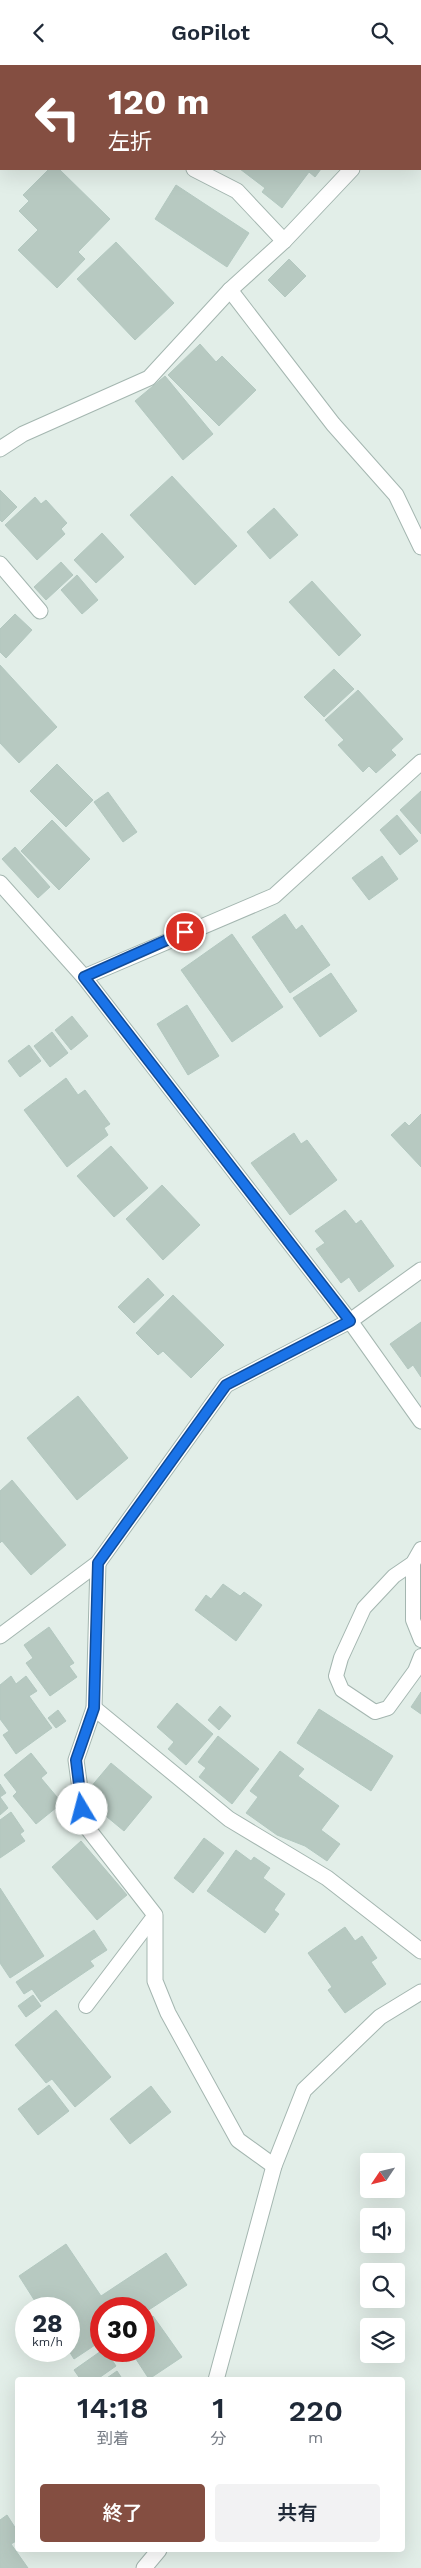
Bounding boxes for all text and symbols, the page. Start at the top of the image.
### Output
icon: back [25,19,53,47]
icon: search [368,19,396,47]
text: GoPilot [171,20,250,45]
text: 120 m [108,81,209,123]
icon: left [25,85,90,150]
text: 左折 [108,129,152,154]
pin [164,911,206,953]
icon: arrive [171,918,199,946]
position arrow [55,1782,107,1834]
north arrow [360,2153,405,2197]
map controls [360,2153,405,2363]
button: sound [360,2208,405,2253]
button: search [360,2263,405,2308]
speed limit sign: 30 [90,2297,155,2362]
text: 28 [32,2309,63,2338]
button: layers [360,2318,405,2363]
text: km/h [32,2335,63,2349]
text: 14:18 [77,2390,149,2425]
text: 1 [212,2390,225,2425]
text: 220 [288,2393,343,2428]
text: m [308,2428,323,2447]
text: 到着 [97,2429,129,2448]
text: 分 [211,2429,227,2448]
button: 終了 [40,2484,205,2542]
button: 共有 [215,2484,380,2542]

